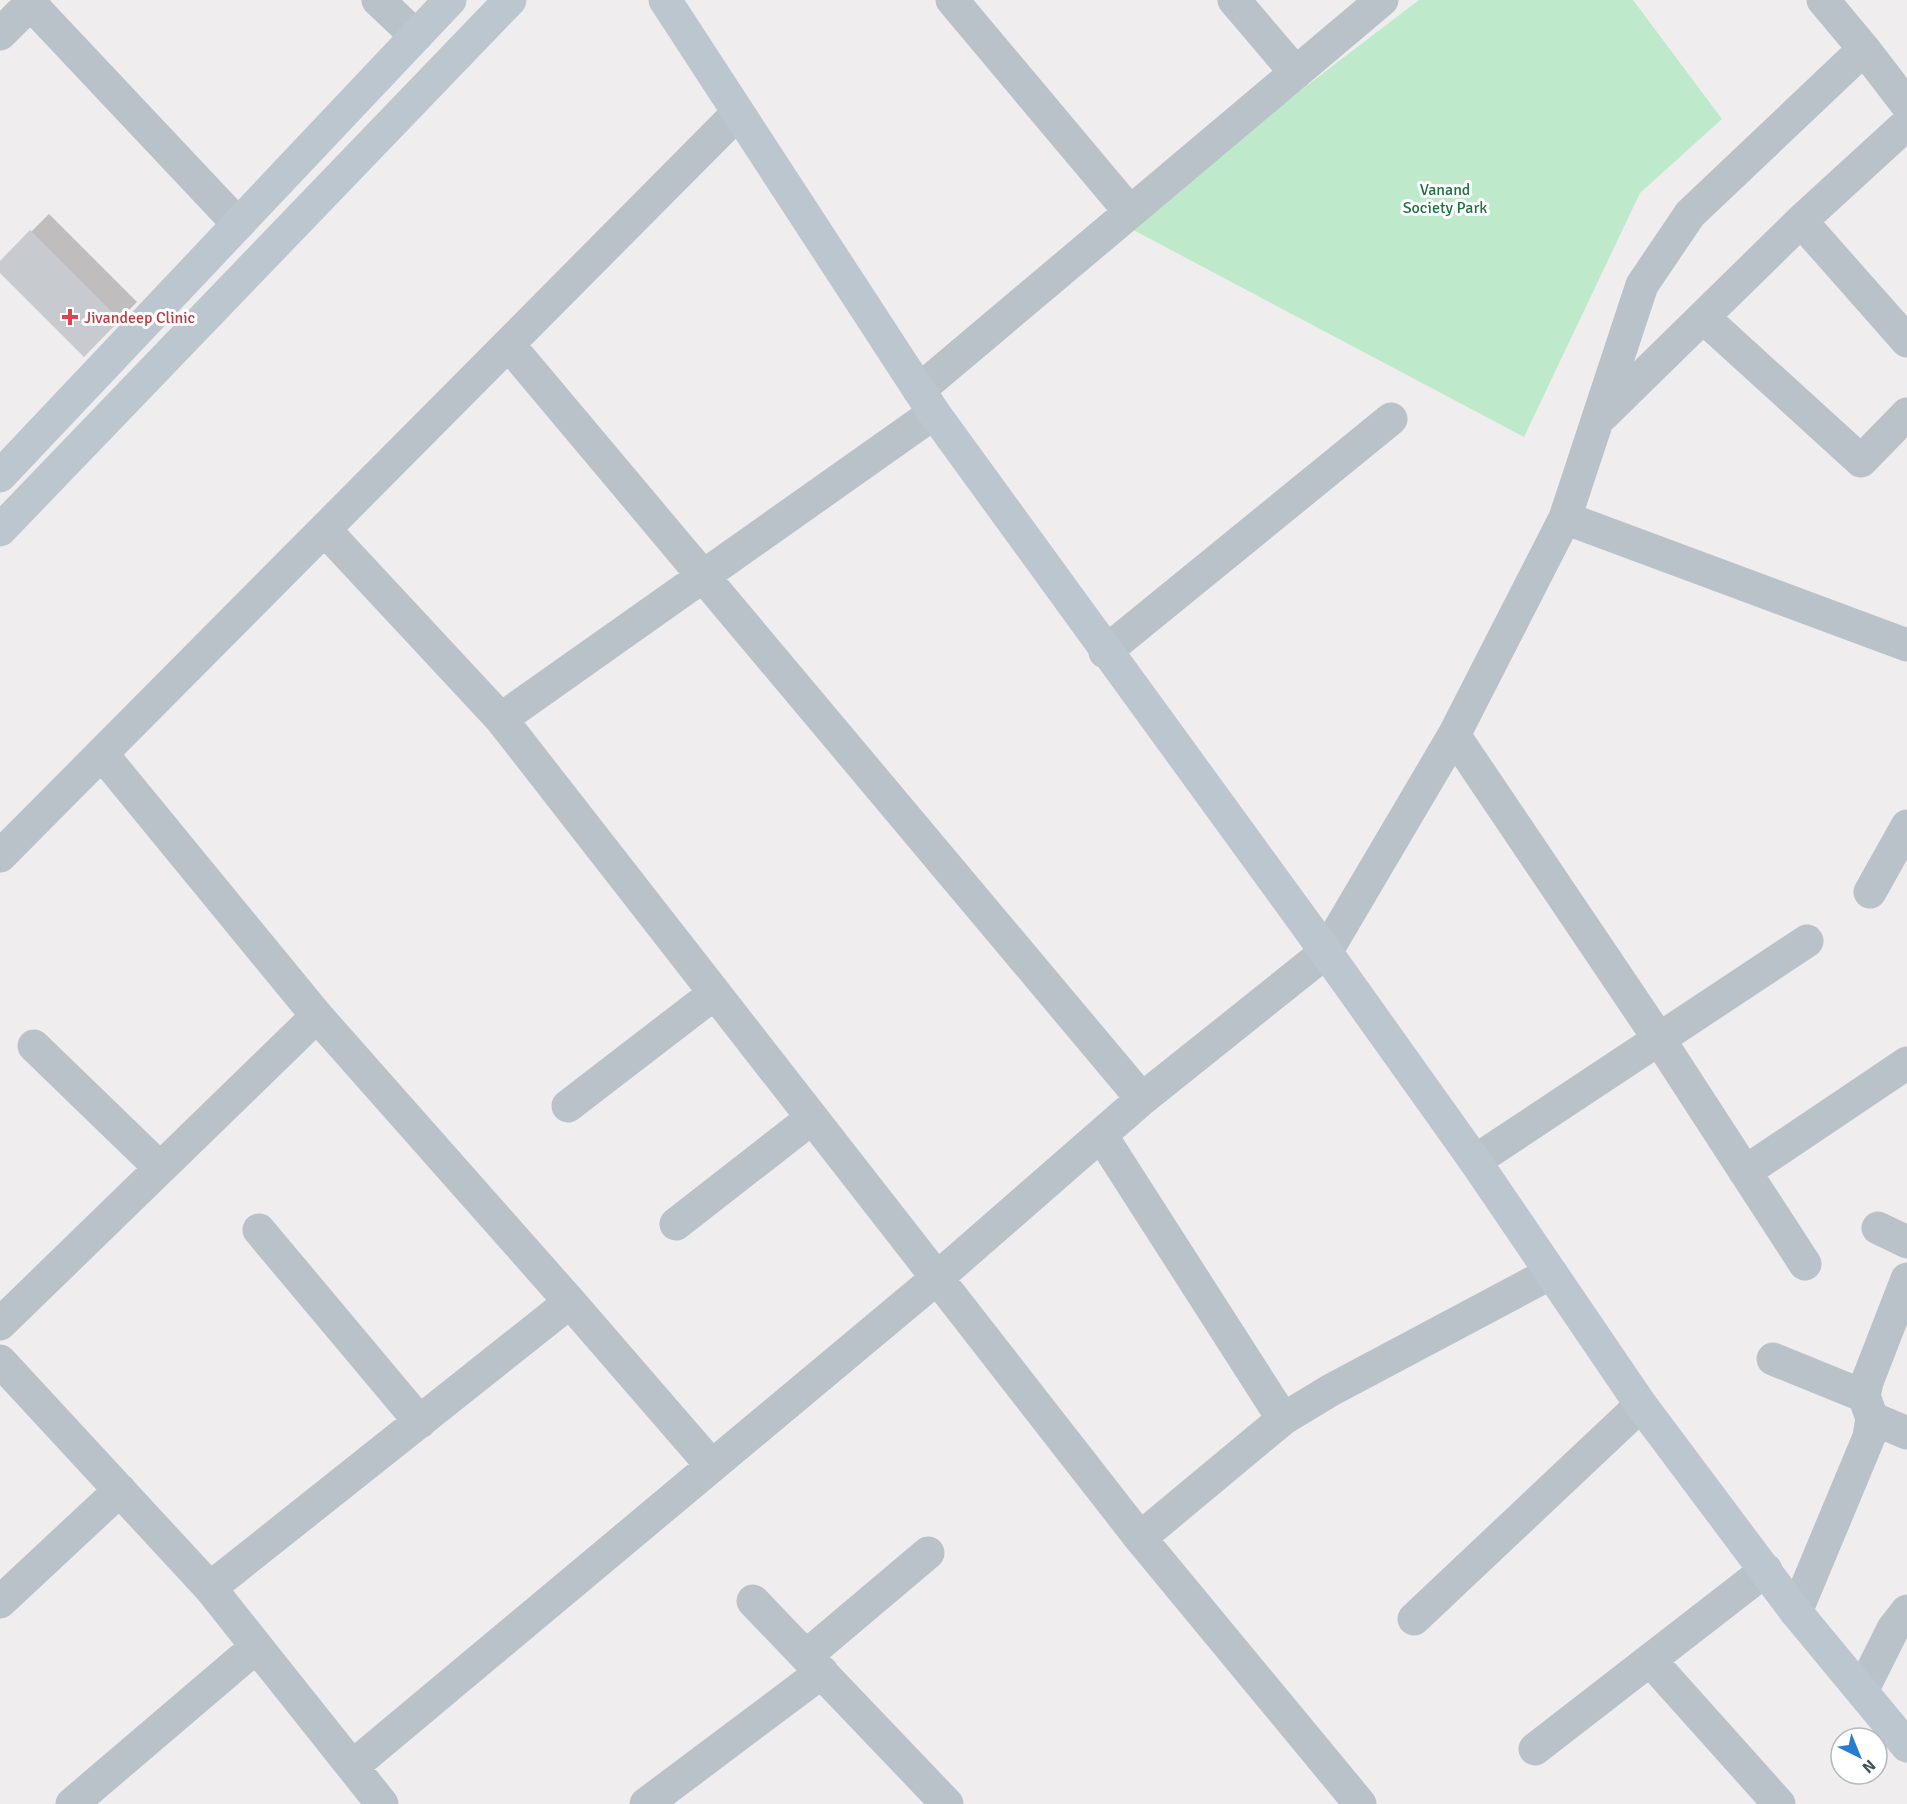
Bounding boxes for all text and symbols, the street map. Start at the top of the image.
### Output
park label: Vanand Society Park [1403,180,1487,218]
marker: Jivandeep Clinic [61,308,79,326]
place label: Jivandeep Clinic [84,308,195,328]
north arrow [1829,1726,1889,1786]
text: N [1858,1755,1879,1777]

